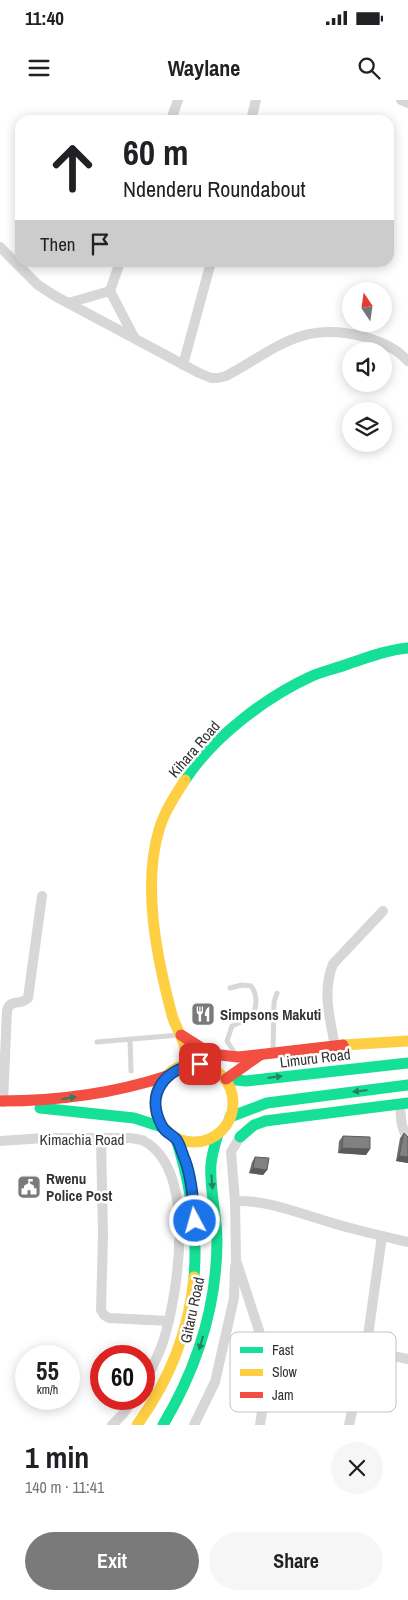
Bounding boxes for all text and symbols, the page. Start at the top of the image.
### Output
text: 11:40 [25,5,64,31]
text: Waylane [168,53,240,83]
icon: menu [25,54,53,82]
icon: search [355,54,383,82]
text: 60 m [123,129,188,176]
icon: ahead [40,135,105,200]
text: Ndenderu Roundabout [123,174,306,204]
icon: arrive [86,230,114,258]
text: Then [40,231,76,257]
north arrow [342,282,392,332]
map controls [342,282,392,452]
button: sound [342,342,392,392]
button: layers [342,402,392,452]
street label: Kihara Road [163,716,225,782]
restaurant icon: Simpsons Makuti [190,1001,216,1027]
place label: Simpsons Makuti [220,1004,321,1025]
pin [179,1043,221,1085]
street label: Limuru Road [278,1043,352,1073]
icon: arrive [186,1050,214,1078]
one-way arrow [267,1073,283,1081]
one-way arrow [351,1087,367,1095]
one-way arrow [61,1093,77,1101]
street label: Kimachia Road [40,1129,124,1150]
place label: Rwenu Police Post [46,1168,112,1206]
public building icon: Rwenu Police Post [16,1174,42,1200]
one-way arrow [209,1174,217,1190]
position arrow [168,1194,220,1246]
street label: Gitaru Road [175,1275,209,1345]
legend [230,1332,396,1412]
one-way arrow [197,1335,205,1350]
text: Fast [272,1341,294,1359]
speed limit sign: 60 [90,1345,155,1410]
text: 55 [36,1354,59,1388]
text: Slow [272,1363,298,1381]
text: km/h [37,1382,58,1398]
text: Jam [272,1386,294,1404]
text: 1 min [25,1437,89,1477]
button: close [331,1442,383,1494]
text: 140 m · 11:41 [25,1476,104,1498]
button: Exit [25,1532,199,1590]
button: Share [209,1532,383,1590]

